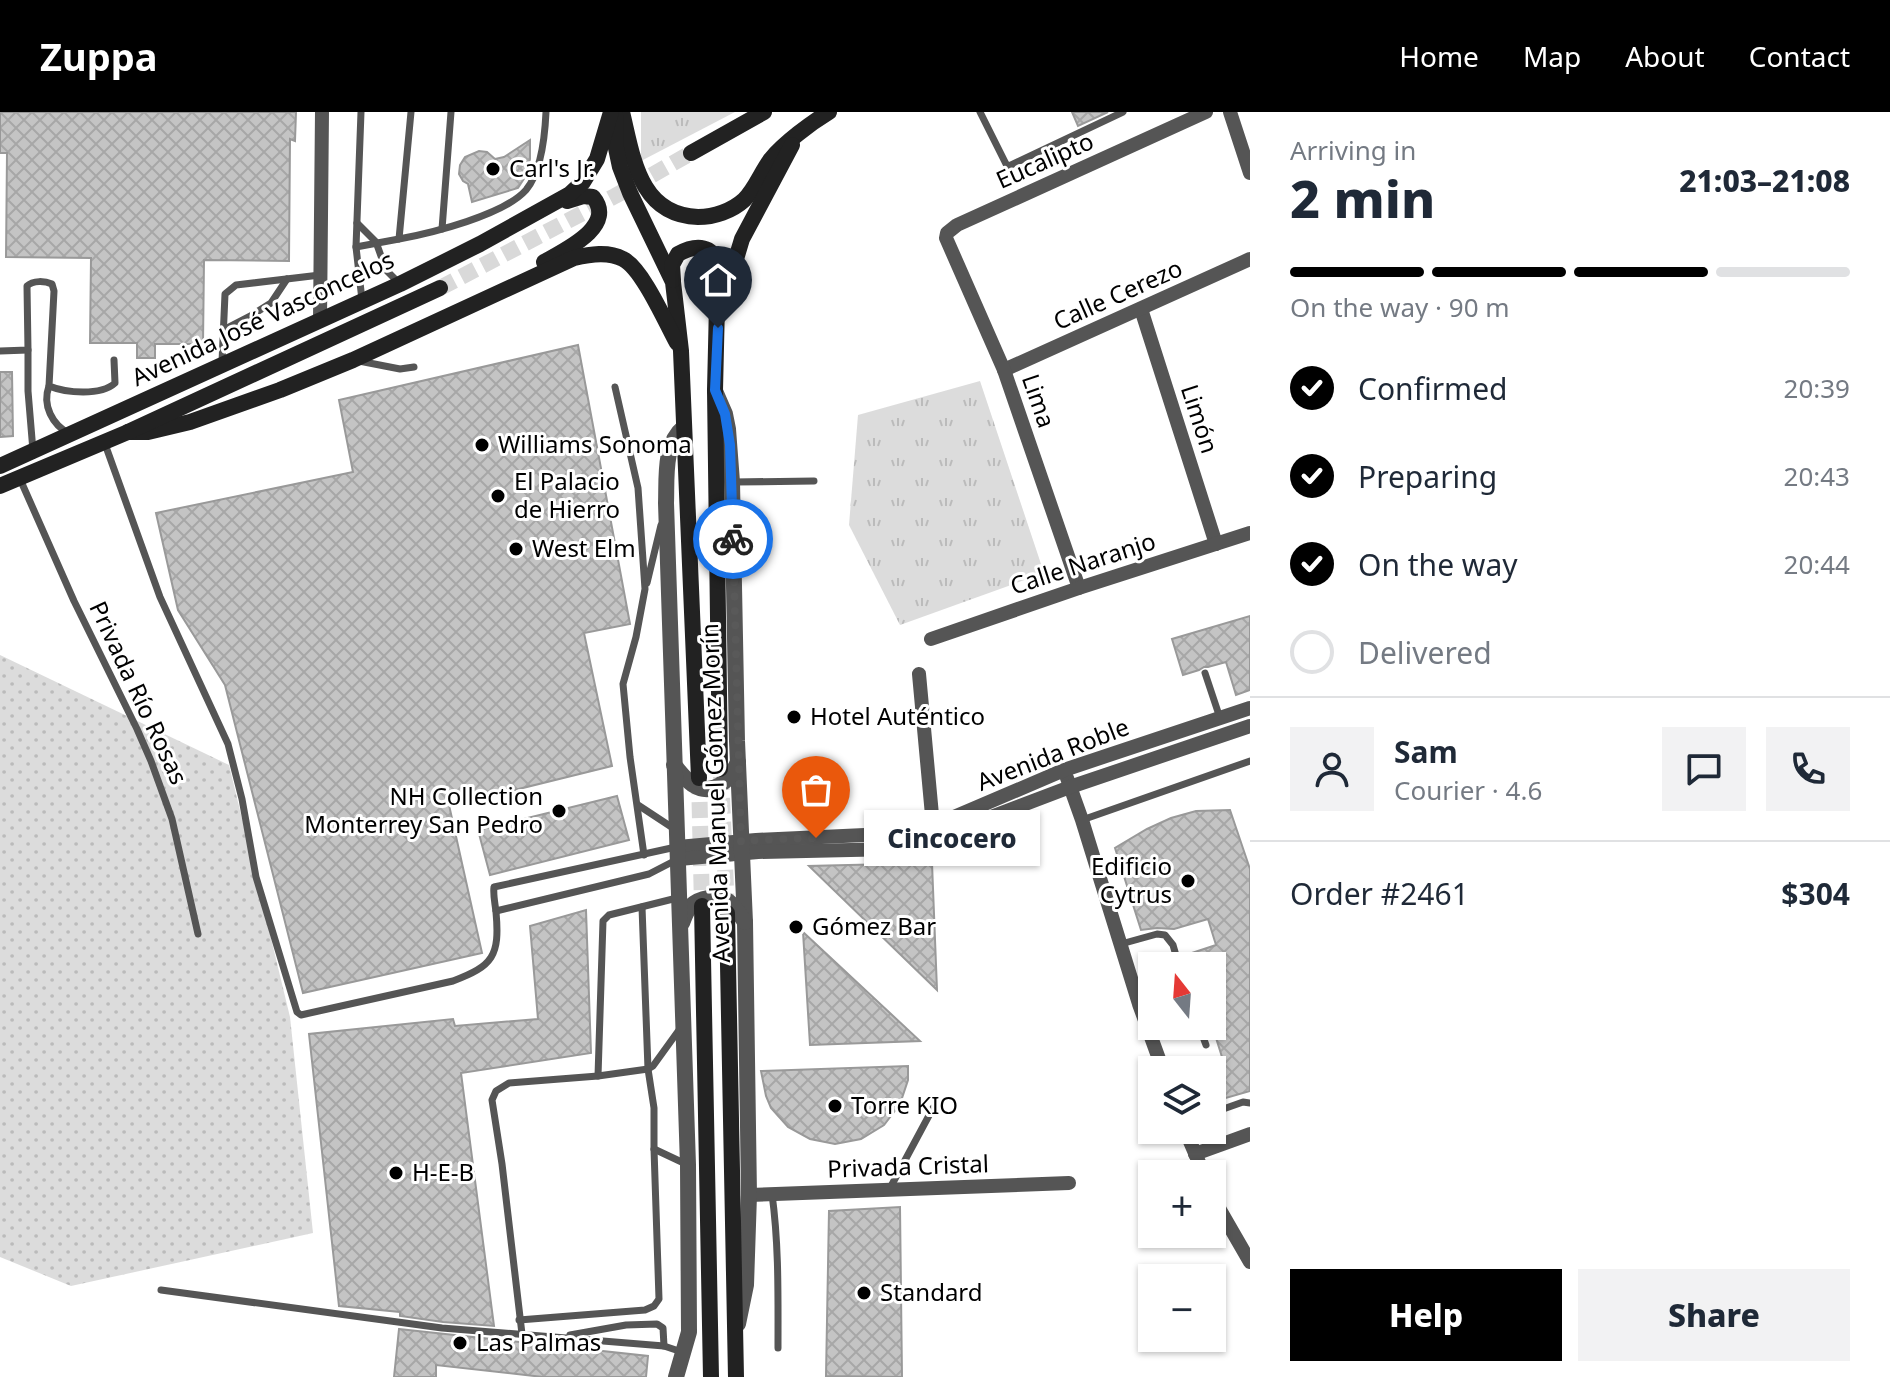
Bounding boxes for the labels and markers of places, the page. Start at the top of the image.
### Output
place label: Carl's Jr. [509,151,595,184]
marker: Carl's Jr. [484,160,502,178]
pin [684,246,752,328]
place label: Williams Sonoma [498,427,692,460]
marker: Williams Sonoma [473,436,491,454]
place label: El Palacio de Hierro [514,464,620,525]
marker: El Palacio de Hierro [489,487,507,505]
place label: West Elm [532,531,636,564]
marker: West Elm [507,540,525,558]
place label: Hotel Auténtico [810,699,985,732]
marker: Hotel Auténtico [785,708,803,726]
pin [782,756,850,838]
place label: NH Collection Monterrey San Pedro [304,779,543,840]
marker: NH Collection Monterrey San Pedro [550,802,568,820]
callout: Cincocero [864,810,1040,866]
place label: Edificio Cytrus [1091,849,1172,910]
marker: Edificio Cytrus [1179,872,1197,890]
place label: Gómez Bar [812,909,936,942]
marker: Gómez Bar [787,918,805,936]
place label: Torre KIO [851,1088,958,1121]
marker: Torre KIO [826,1097,844,1115]
place label: H-E-B [412,1155,474,1188]
marker: H-E-B [387,1164,405,1182]
place label: Standard [880,1275,983,1308]
marker: Standard [855,1284,873,1302]
place label: Las Palmas [476,1325,601,1358]
marker: Las Palmas [451,1334,469,1352]

